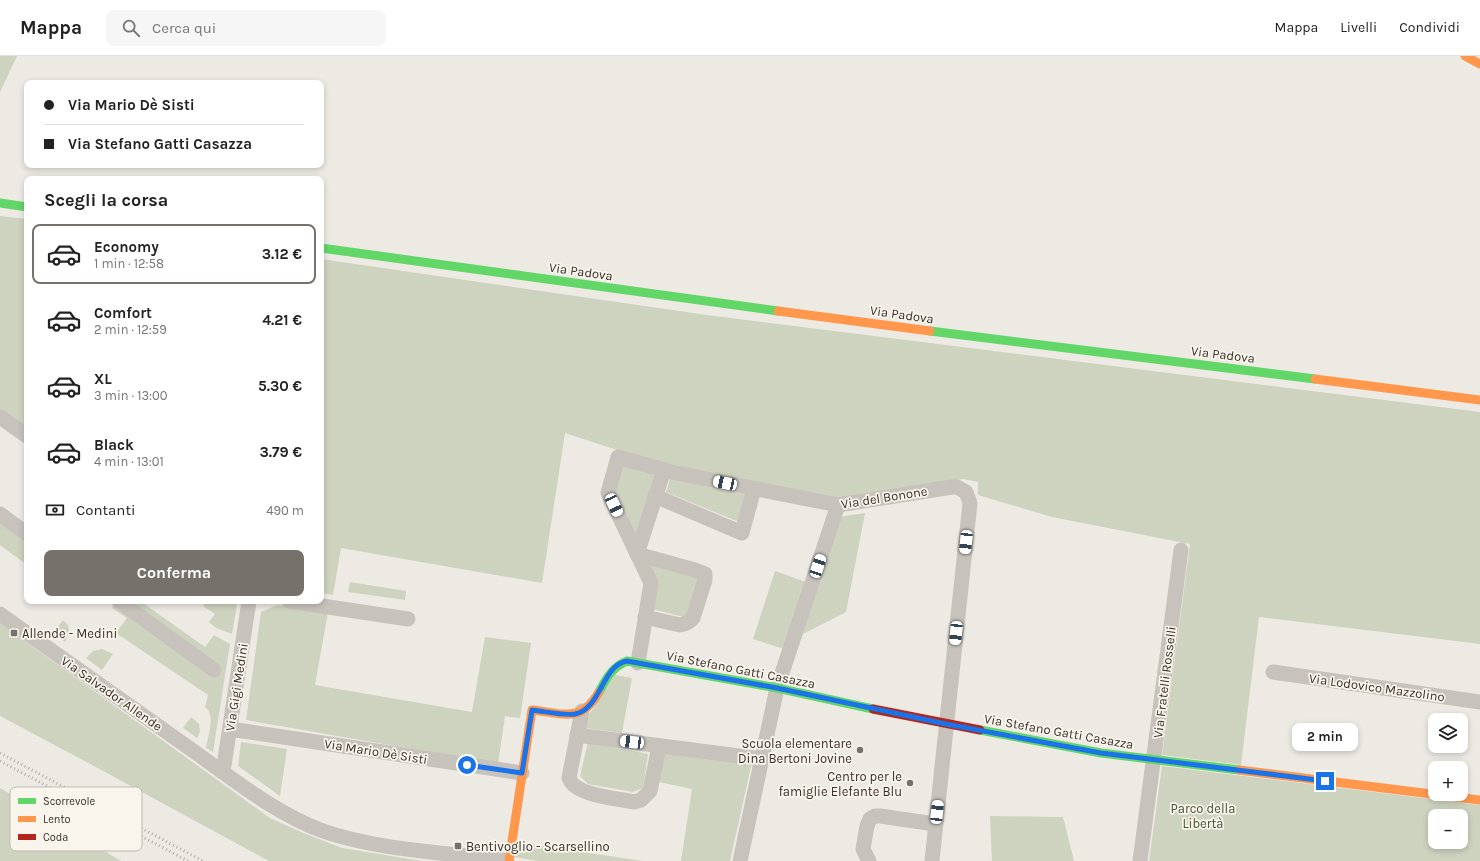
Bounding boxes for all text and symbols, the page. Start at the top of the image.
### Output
search box [106,10,386,46]
text: Mappa [20,17,82,39]
icon: search [120,17,142,39]
text: Cerca qui [152,19,216,37]
text: Mappa [1275,19,1318,36]
text: Livelli [1340,19,1377,36]
text: Condividi [1399,19,1460,36]
text: Via Mario Dè Sisti [68,96,195,114]
text: Via Stefano Gatti Casazza [68,135,252,153]
text: Scegli la corsa [44,189,168,211]
icon: car [46,236,82,272]
text: Economy [94,238,159,256]
text: 3.12 € [262,245,302,263]
text: 1 min · 12:58 [94,256,164,271]
street label: Via Padova [548,260,614,283]
icon: car [46,302,82,338]
street label: Via Padova [869,303,935,326]
text: Comfort [94,304,152,322]
text: 4.21 € [262,311,302,329]
text: 2 min · 12:59 [94,322,167,337]
street label: Via Padova [1190,343,1256,366]
icon: car [46,368,82,404]
text: XL [94,370,112,388]
text: 5.30 € [258,377,302,395]
text: 3 min · 13:00 [94,388,168,403]
icon: car [46,434,82,470]
text: Black [94,436,134,454]
text: 3.79 € [260,443,302,461]
text: 4 min · 13:01 [94,454,164,469]
car [712,475,738,491]
street label: Via del Bonone [840,483,929,512]
car [603,492,625,518]
icon: cash [44,499,66,521]
text: Contanti [76,501,136,519]
text: 490 m [266,503,304,518]
car [959,529,973,555]
button: Conferma [44,550,304,596]
car [809,553,827,579]
car [949,620,963,646]
street label: Via Fratelli Rosselli [1150,625,1179,739]
place label: Allende - Medini [22,626,117,641]
marker: Allende - Medini [9,628,19,638]
street label: Via Gigi Medini [222,642,251,732]
street label: Via Stefano Gatti Casazza [665,648,817,691]
street label: Via Salvador Allende [58,653,165,734]
street label: Via Lodovico Mazzolino [1308,671,1446,704]
street label: Via Stefano Gatti Casazza [983,711,1135,752]
map controls [1428,713,1468,849]
button: layers [1428,713,1468,753]
callout: 2 min [1292,723,1358,751]
text: 2 min [1307,729,1343,744]
car [619,735,645,749]
street label: Via Mario Dè Sisti [323,736,428,767]
place label: Scuola elementare Dina Bertoni Jovine [738,736,852,766]
marker: Scuola elementare Dina Bertoni Jovine [855,745,865,755]
route start [458,756,476,774]
button: + [1428,761,1468,801]
place label: Centro per le famiglie Elefante Blu [778,769,902,799]
route end [1316,772,1334,790]
marker: Centro per le famiglie Elefante Blu [905,778,915,788]
legend [10,787,142,851]
text: Scorrevole [43,795,96,808]
car [930,799,944,825]
park label: Parco della Libertà [1171,801,1235,831]
button: − [1428,809,1468,849]
text: Lento [43,813,71,826]
text: Coda [43,831,68,844]
place label: Bentivoglio - Scarsellino [466,839,610,854]
marker: Bentivoglio - Scarsellino [453,841,463,851]

